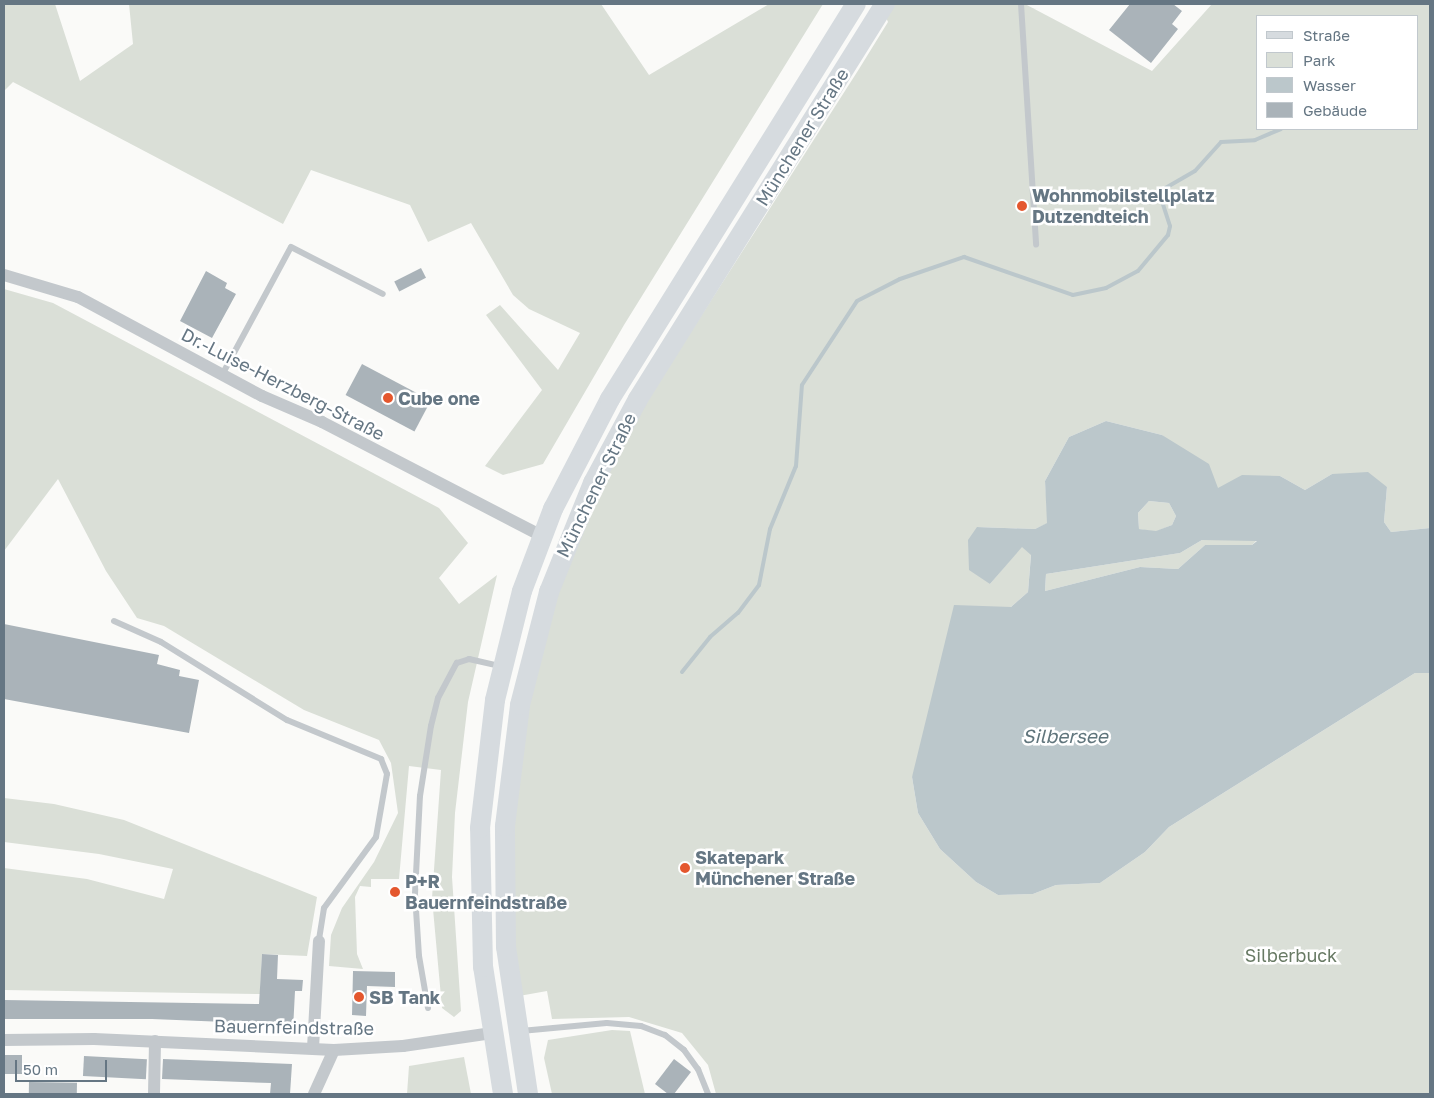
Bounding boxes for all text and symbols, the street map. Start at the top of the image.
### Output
legend [1256,15,1419,130]
text: Straße [1303,26,1350,44]
text: Park [1303,51,1335,69]
street label: Münchener Straße [751,64,853,210]
text: Wasser [1303,76,1356,94]
text: Gebäude [1303,101,1367,119]
place label: Wohnmobilstellplatz Dutzendteich [1032,185,1214,228]
marker: Wohnmobilstellplatz Dutzendteich [1016,200,1028,212]
street label: Dr.-Luise-Herzberg-Straße [178,323,388,445]
place label: Cube one [398,387,480,409]
marker: Cube one [382,392,394,404]
street label: Münchener Straße [552,409,640,561]
water label: Silbersee [1022,725,1108,747]
place label: Skatepark Münchener Straße [695,847,855,890]
marker: Skatepark Münchener Straße [679,862,691,874]
place label: P+R Bauernfeindstraße [405,871,567,914]
marker: P+R Bauernfeindstraße [389,886,401,898]
park label: Silberbuck [1245,944,1337,966]
place label: SB Tank [369,986,440,1008]
marker: SB Tank [353,991,365,1003]
street label: Bauernfeindstraße [214,1015,374,1039]
scale bar [18,1050,110,1082]
text: 50 m [23,1060,58,1078]

